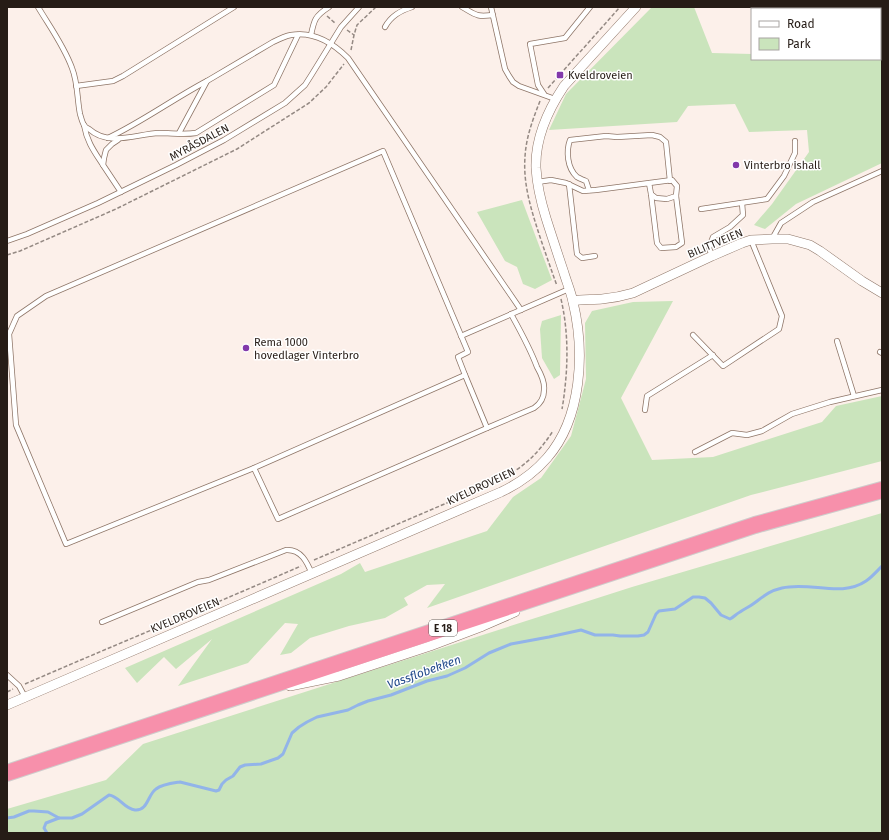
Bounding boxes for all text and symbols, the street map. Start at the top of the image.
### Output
legend [751,8,881,60]
text: Road [787,17,815,31]
text: Park [787,37,811,51]
place label: Kveldroveien [568,69,633,82]
marker: Kveldroveien [555,70,565,80]
street label: MYRÅSDALEN [167,120,231,164]
place label: Vinterbro ishall [744,159,821,172]
marker: Vinterbro ishall [731,160,741,170]
street label: BILITTVEIEN [686,226,745,261]
place label: Rema 1000 hovedlager Vinterbro [254,336,359,362]
marker: Rema 1000 hovedlager Vinterbro [241,343,251,353]
street label: KVELDROVEIEN [445,465,517,508]
street label: KVELDROVEIEN [149,595,222,636]
road number: E 18 [429,620,457,636]
water label: Vassflobekken [385,652,463,692]

